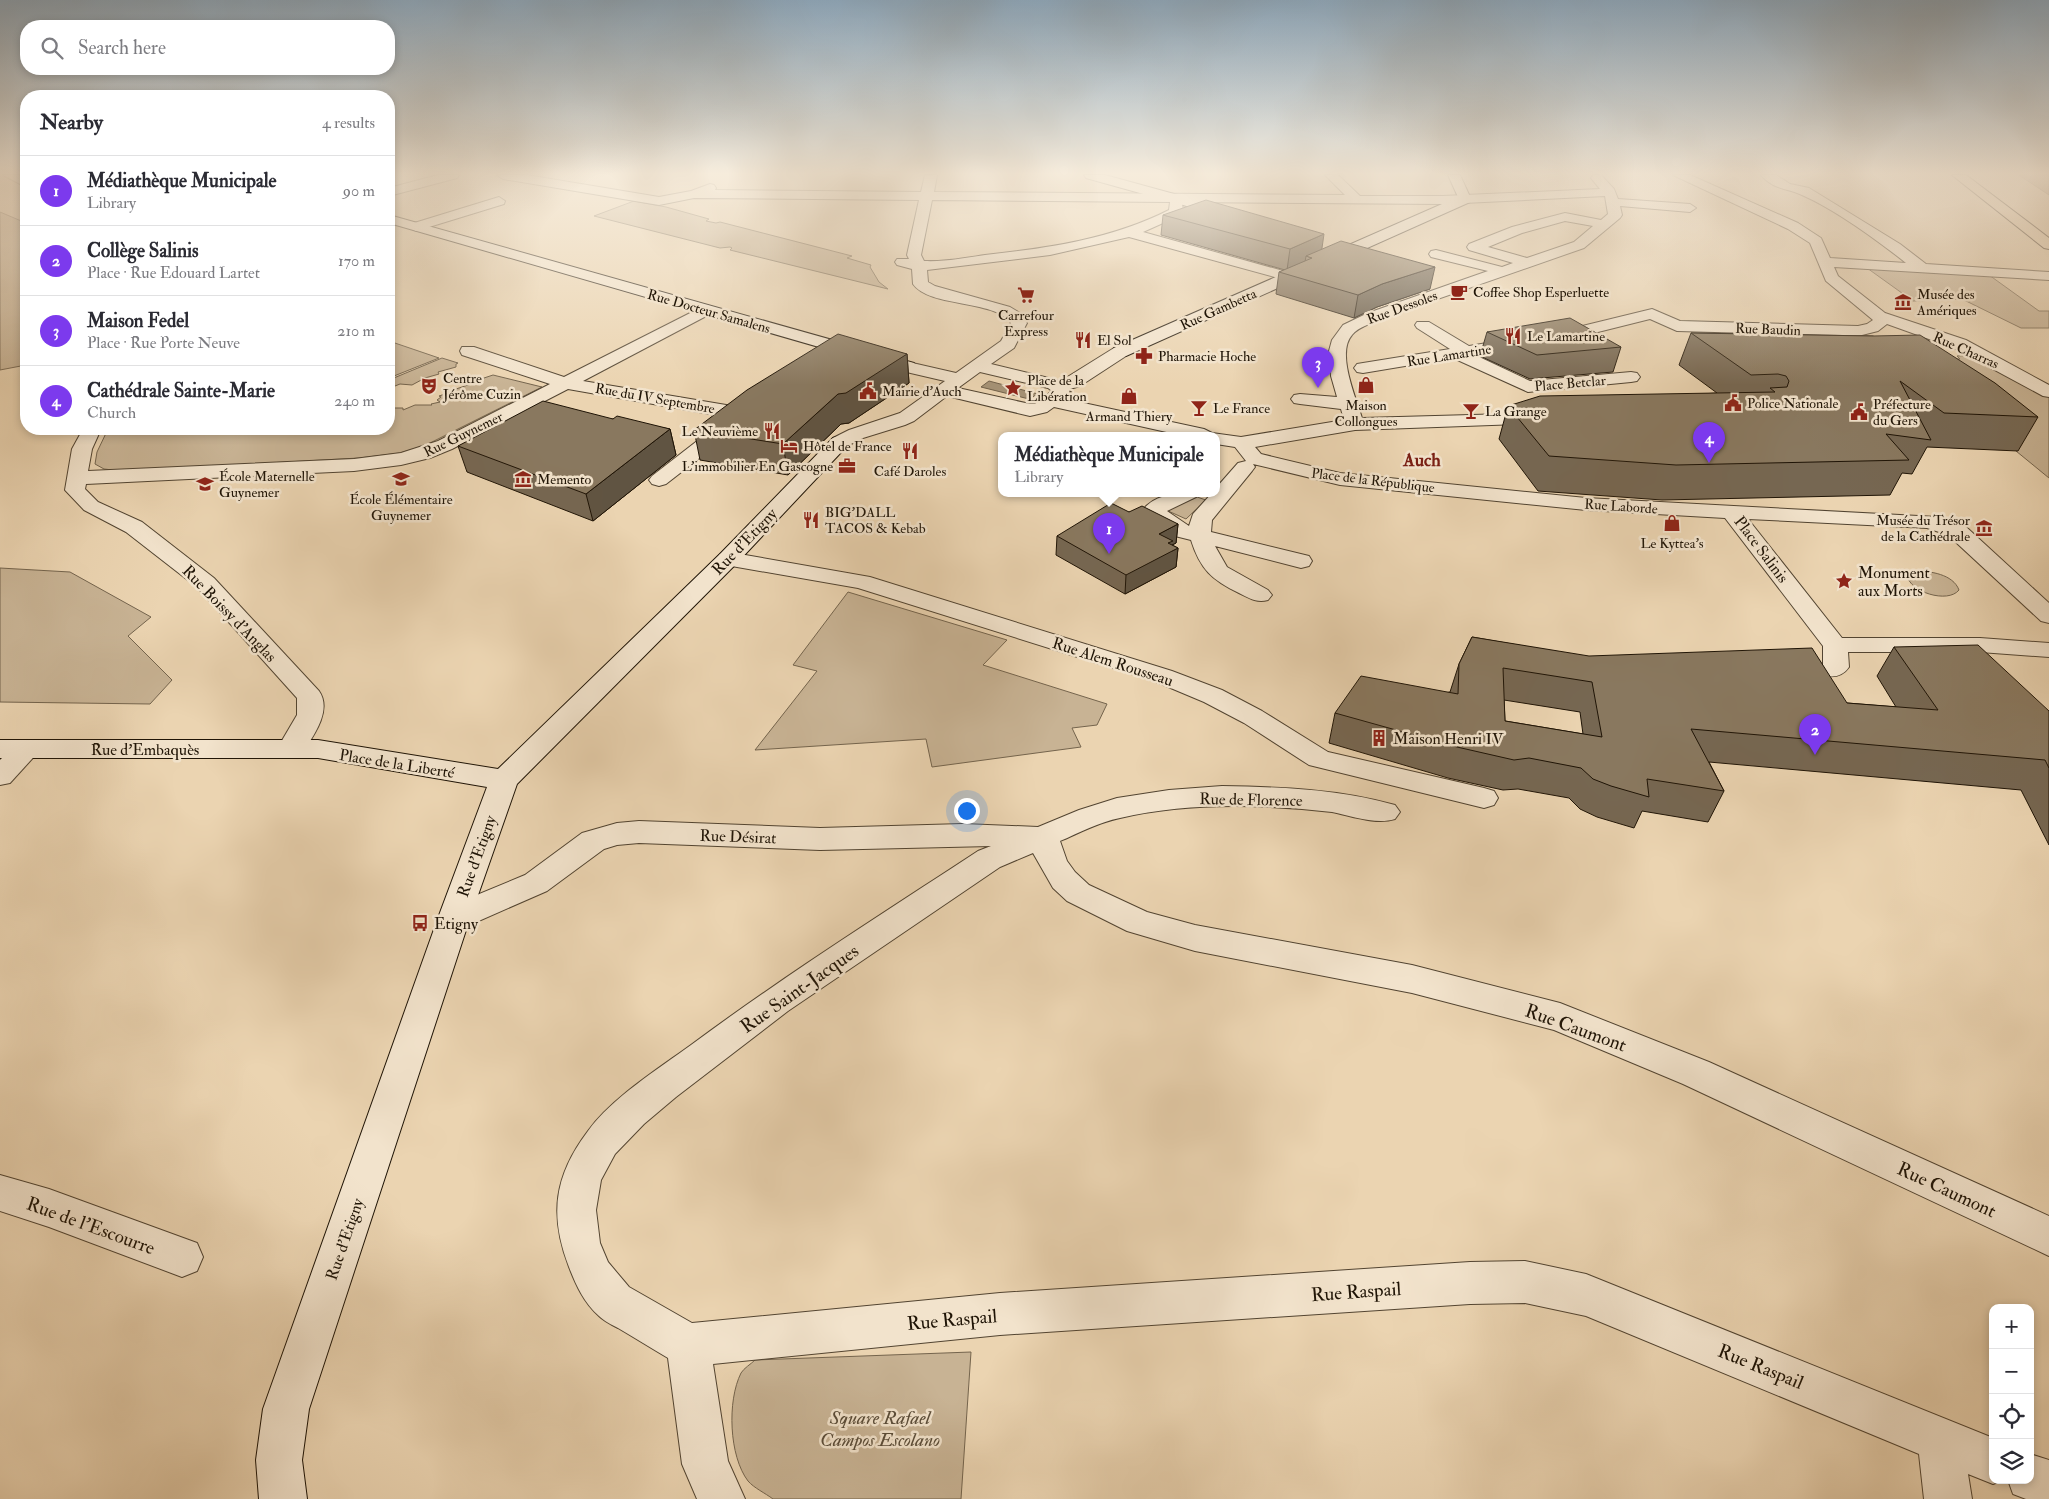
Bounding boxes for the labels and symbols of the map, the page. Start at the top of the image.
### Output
cafe icon: Coffee Shop Esperluette [1449,282,1469,302]
place label: Coffee Shop Esperluette [1473,284,1609,302]
supermarket icon: Carrefour Express [1016,285,1036,305]
street label: Rue Gambetta [1177,285,1259,334]
street label: Rue Docteur Samalens [645,286,772,337]
place label: Musée des Amériques [1916,286,1977,319]
street label: Rue Dessoles [1365,287,1440,328]
museum icon: Musée des Amériques [1893,292,1913,312]
place label: Carrefour Express [998,307,1055,341]
street label: Rue Baudin [1735,320,1801,339]
restaurant icon: Le Lamartine [1503,326,1523,346]
place label: Le Lamartine [1527,328,1605,345]
street label: Rue Charras [1930,328,2002,373]
restaurant icon: El Sol [1073,330,1093,350]
place label: El Sol [1097,332,1132,349]
street label: Rue Lamartine [1406,340,1493,371]
pharmacy icon: Pharmacie Hoche [1134,346,1154,366]
pin: 3 [1302,347,1334,388]
place label: Pharmacie Hoche [1158,348,1256,365]
place label: Centre Jérôme Cuzin [442,370,521,403]
place label: Place de la Libération [1027,372,1087,405]
street label: Place Betclar [1534,372,1607,395]
shop icon: Maison Collongues [1356,375,1376,395]
theatre icon: Centre Jérôme Cuzin [419,376,439,396]
place icon: Place de la Libération [1003,378,1023,398]
street label: Rue du IV Septembre [594,380,716,418]
public building icon: Mairie d'Auch [858,381,878,401]
place label: Mairie d'Auch [882,383,962,400]
shop icon: Armand Thiery [1119,386,1139,406]
public building icon: Police Nationale [1723,393,1743,413]
place label: Police Nationale [1747,395,1839,412]
place label: Préfecture du Gers [1873,396,1931,429]
place label: Maison Collongues [1335,397,1398,430]
bar icon: Le France [1189,398,1209,418]
place label: Le France [1213,400,1270,417]
bar icon: La Grange [1461,401,1481,421]
public building icon: Préfecture du Gers [1849,402,1869,422]
place label: La Grange [1485,403,1547,420]
street label: Rue Guynemer [421,408,507,462]
place label: Armand Thiery [1085,408,1173,426]
restaurant icon: Le Neuvième [762,421,782,441]
pin: 4 [1693,422,1725,463]
place label: Le Neuvième [682,423,758,440]
hotel icon: Hôtel de France [779,436,799,456]
place label: Hôtel de France [803,438,892,455]
restaurant icon: Café Daroles [900,441,920,461]
district label: Auch [1402,449,1441,472]
office icon: L'immobilier En Gascogne [837,456,857,476]
place label: L'immobilier En Gascogne [682,458,833,475]
place label: Café Daroles [874,463,946,480]
street label: Place de la République [1310,464,1436,498]
place label: École Maternelle Guynemer [219,468,315,502]
school or university icon: École Élémentaire Guynemer [391,469,411,489]
museum icon: Memento [513,469,533,489]
place label: Memento [537,471,591,488]
school or university icon: École Maternelle Guynemer [195,474,215,494]
place label: École Élémentaire Guynemer [349,491,453,525]
street label: Rue Laborde [1584,495,1658,518]
street label: Rue d'Etigny [708,503,782,579]
place label: BIG'DALL TACOS & Kebab [825,504,926,537]
restaurant icon: BIG'DALL TACOS & Kebab [801,510,821,530]
street label: Place Salinis [1730,512,1793,587]
place label: Musée du Trésor de la Cathédrale [1876,512,1971,545]
pin: 1 [1093,513,1125,554]
shop icon: Le Kyttea's [1662,513,1682,533]
museum icon: Musée du Trésor de la Cathédrale [1974,518,1994,538]
place label: Le Kyttea's [1640,535,1704,553]
street label: Rue Boissy d'Anglas [178,561,281,666]
place label: Monument aux Morts [1858,563,1930,601]
place icon: Monument aux Morts [1834,571,1854,591]
street label: Rue Alem Rousseau [1050,633,1176,691]
pin: 2 [1799,714,1831,755]
building icon: Maison Henri IV [1369,728,1389,748]
place label: Maison Henri IV [1393,729,1504,749]
street label: Rue d'Embaquès [91,740,199,760]
street label: Place de la Liberté [338,745,456,783]
street label: Rue de Florence [1199,789,1303,811]
your location [954,798,980,824]
street label: Rue d'Etigny [453,812,501,900]
street label: Rue Désirat [699,826,777,848]
bus stop icon: Etigny [410,913,430,933]
place label: Etigny [434,914,479,934]
street label: Rue Saint-Jacques [736,939,864,1039]
street label: Rue Caumont [1522,998,1630,1057]
street label: Rue Caumont [1893,1157,2000,1223]
street label: Rue de l'Escourre [23,1192,158,1260]
street label: Rue d'Etigny [322,1195,369,1283]
street label: Rue Raspail [1310,1277,1402,1308]
street label: Rue Raspail [906,1304,998,1337]
street label: Rue Raspail [1714,1339,1807,1396]
park label: Square Rafael Campos Escolano [820,1406,940,1452]

